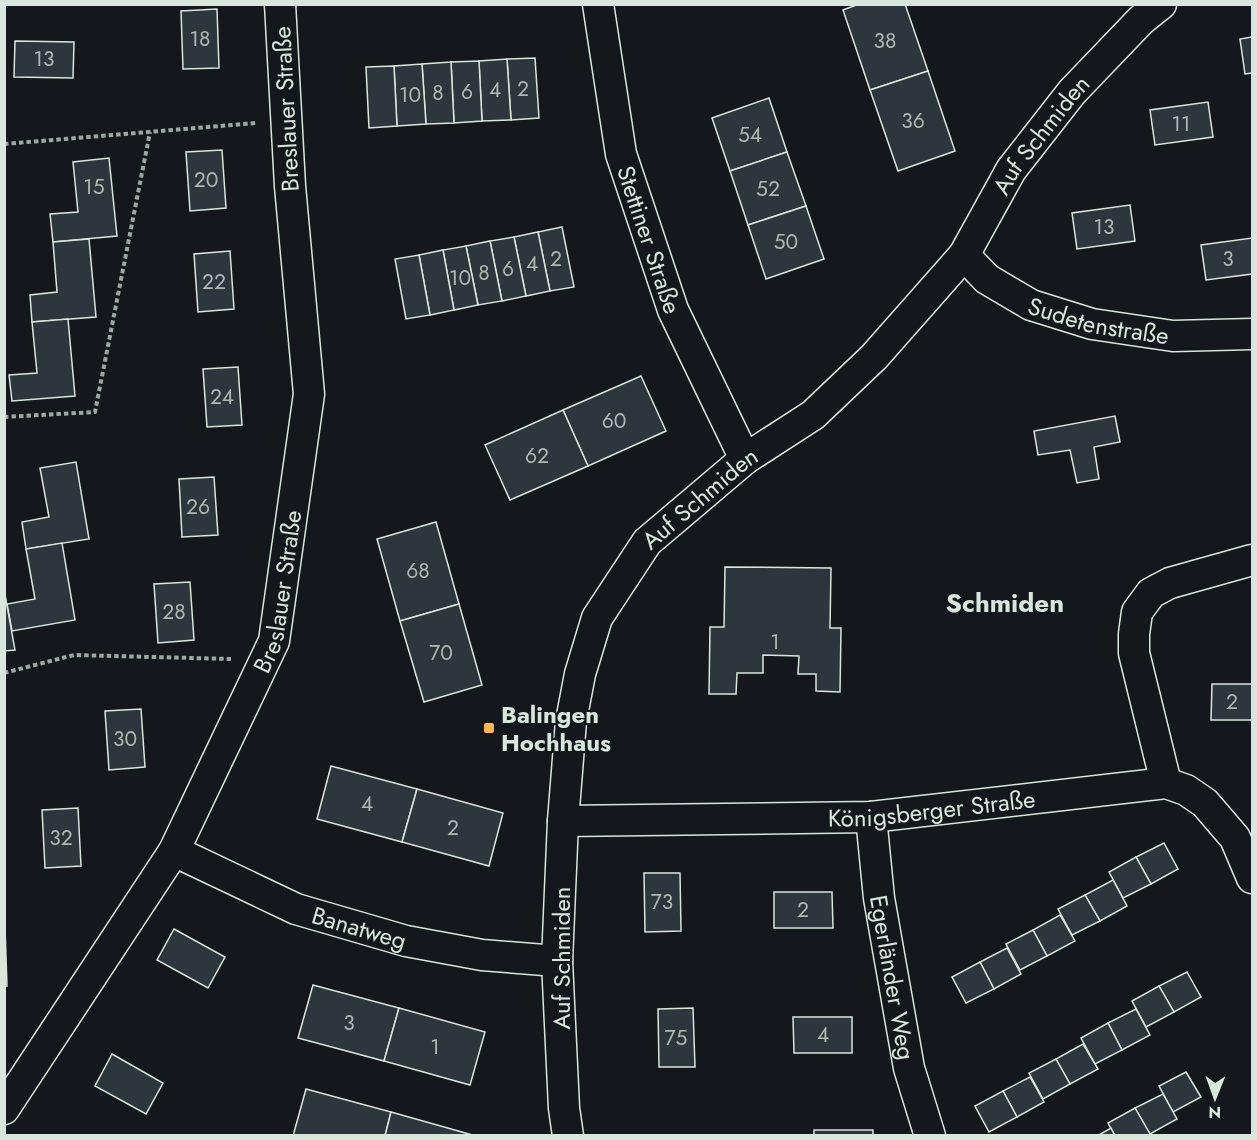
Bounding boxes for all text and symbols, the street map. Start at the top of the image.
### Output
house number: 18 [190,24,210,54]
street label: Breslauer Straße [264,26,308,192]
house number: 38 [874,26,896,56]
house number: 13 [34,44,54,74]
street label: Auf Schmiden [983,67,1097,201]
house number: 2 [517,74,529,104]
house number: 4 [489,75,501,105]
house number: 6 [461,77,473,107]
house number: 8 [432,78,444,108]
house number: 10 [399,80,421,110]
house number: 36 [901,106,925,136]
house number: 11 [1172,109,1190,139]
house number: 54 [738,120,762,150]
street label: Stettiner Straße [609,161,691,318]
house number: 20 [194,165,218,195]
house number: 15 [83,172,105,202]
house number: 52 [756,174,780,204]
house number: 13 [1094,212,1114,242]
house number: 50 [774,227,798,257]
house number: 2 [550,244,562,274]
house number: 3 [1222,244,1234,274]
house number: 4 [526,249,538,279]
house number: 6 [502,254,514,284]
house number: 8 [478,258,490,288]
house number: 10 [449,263,471,293]
house number: 22 [202,267,226,297]
street label: Sudetenstraße [1024,288,1171,353]
house number: 24 [210,382,234,412]
house number: 60 [602,406,626,436]
street label: Auf Schmiden [634,438,764,557]
house number: 62 [525,441,549,471]
house number: 26 [186,492,210,522]
street label: Breslauer Straße [244,508,310,679]
house number: 68 [406,556,430,586]
district label: Schmiden [946,584,1064,622]
house number: 28 [162,597,186,627]
house number: 1 [770,627,780,657]
house number: 70 [429,638,453,668]
house number: 2 [1226,687,1238,717]
place label: Balingen Hochhaus [501,697,611,760]
marker: Balingen Hochhaus [482,721,496,735]
house number: 30 [113,724,137,754]
street label: Königsberger Straße [828,781,1037,835]
house number: 4 [361,789,373,819]
house number: 2 [447,813,459,843]
house number: 32 [49,823,73,853]
street label: Auf Schmiden [544,887,579,1029]
house number: 73 [651,887,673,917]
street label: Egerländer Weg [861,892,925,1062]
house number: 2 [797,895,809,925]
street label: Banatweg [308,897,411,958]
house number: 3 [343,1008,355,1038]
house number: 4 [817,1020,829,1050]
house number: 75 [665,1023,687,1053]
house number: 1 [430,1032,440,1062]
north arrow [1185,1068,1245,1128]
text: N [1208,1101,1221,1124]

